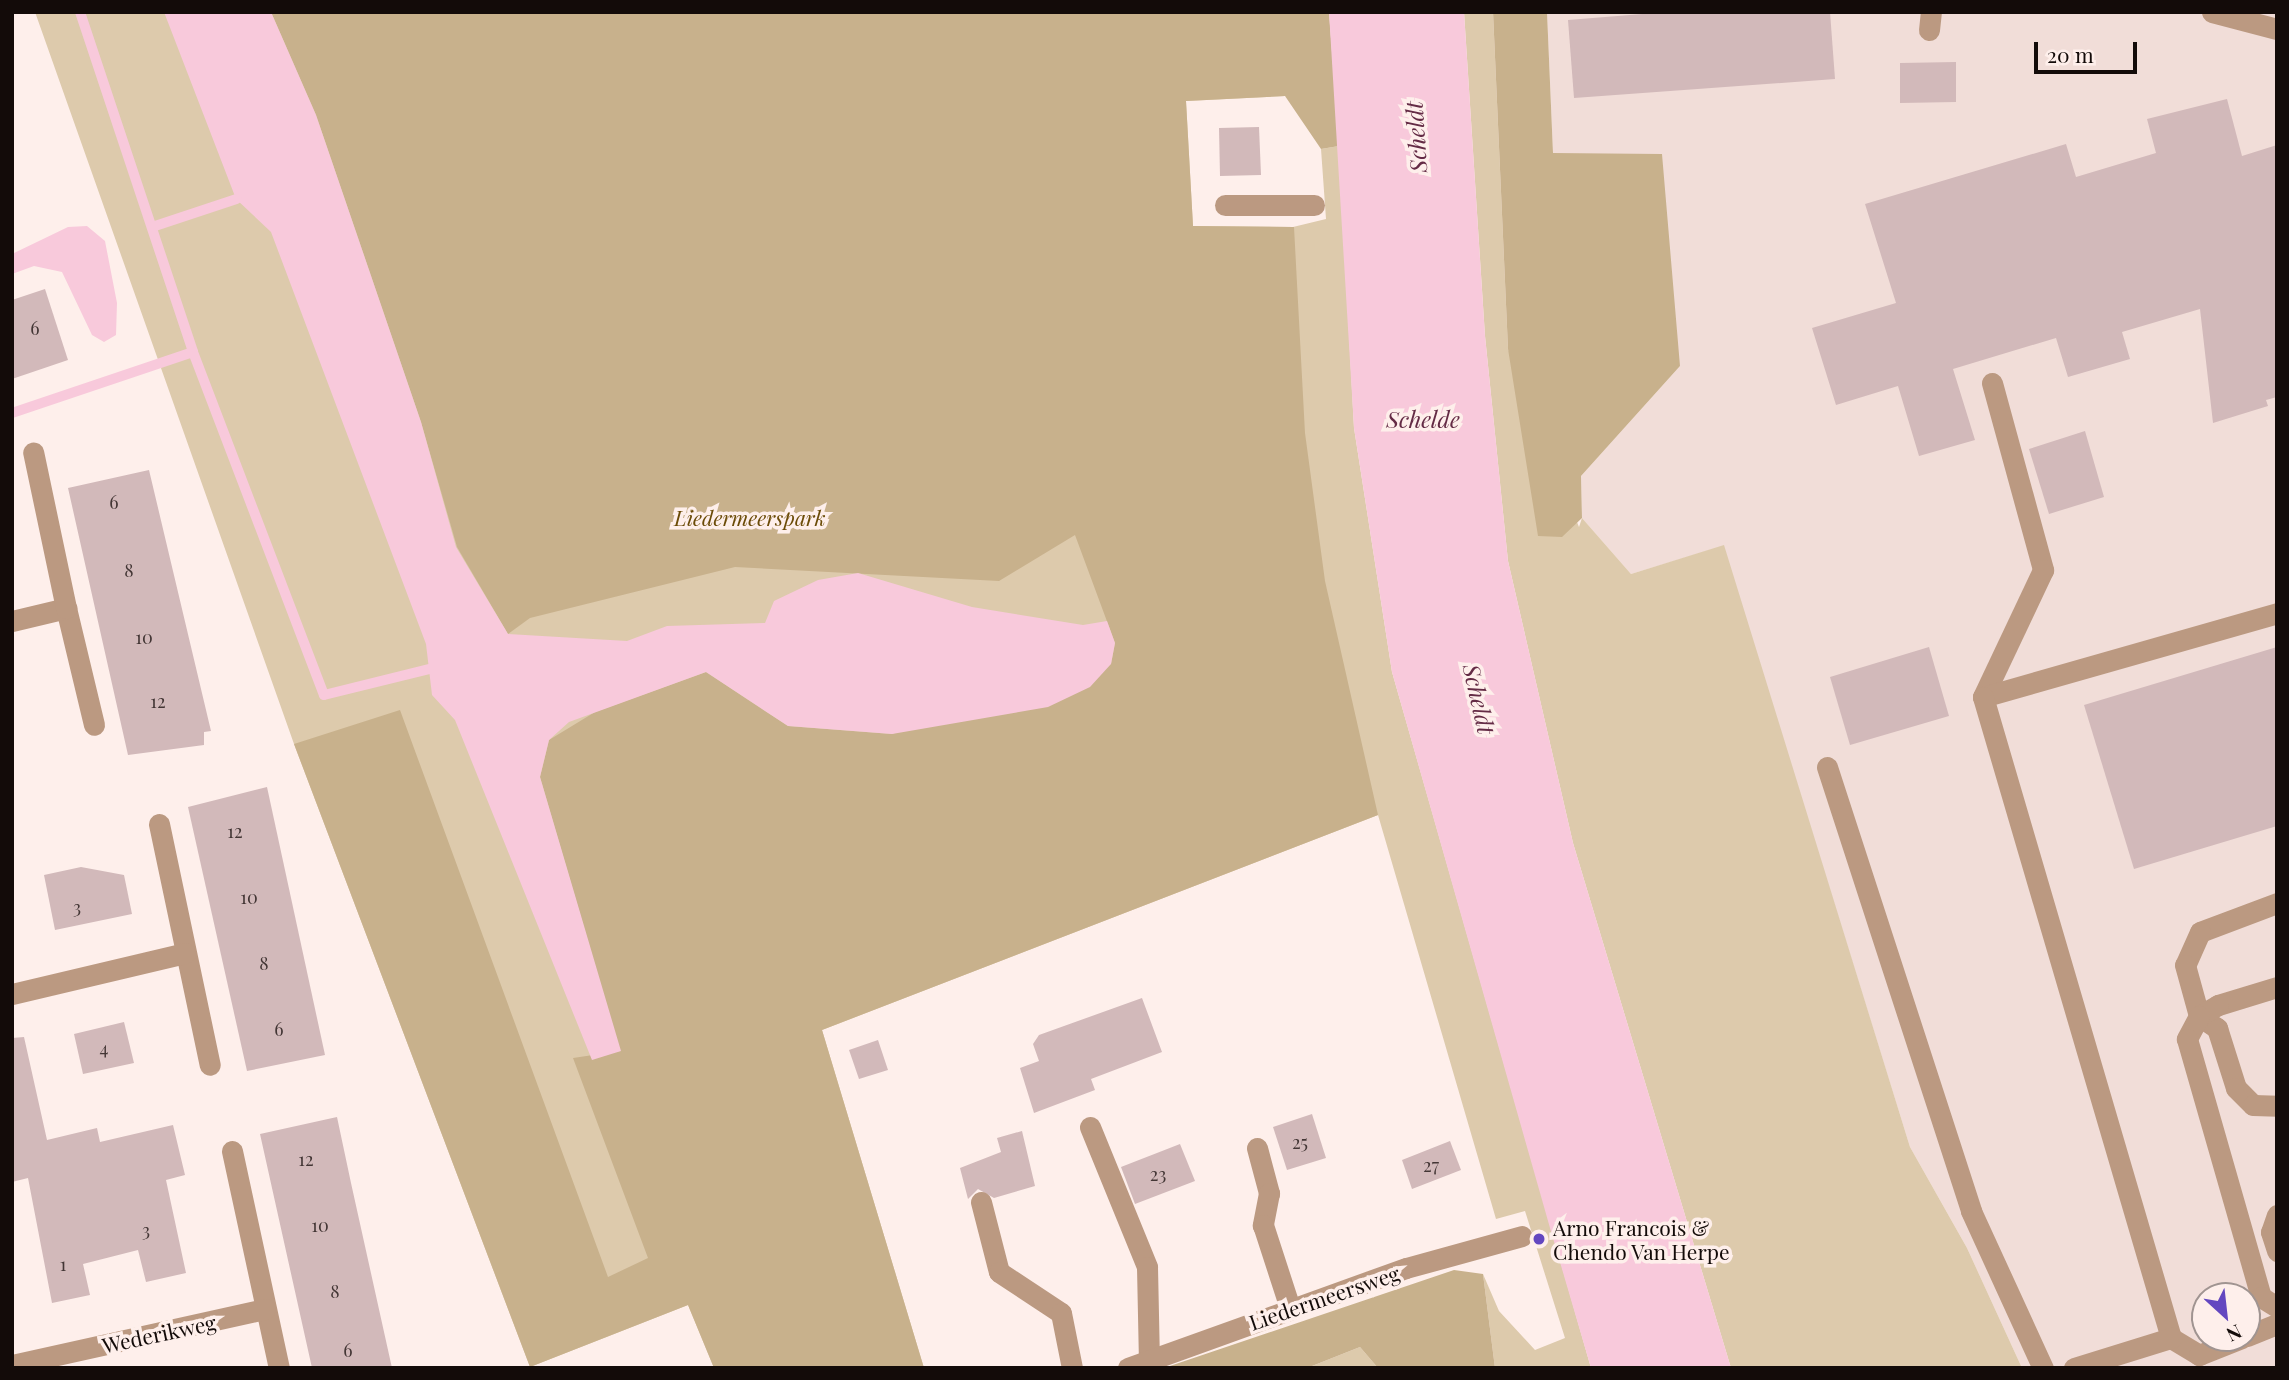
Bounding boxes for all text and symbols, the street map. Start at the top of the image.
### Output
scale bar [2037,28,2140,72]
text: 20 m [2047,40,2094,68]
water label: Scheldt [1400,100,1432,174]
house number: 6 [30,317,40,339]
water label: Schelde [1386,405,1460,433]
house number: 6 [109,491,119,513]
park label: Liedermeerspark [674,504,826,530]
house number: 8 [124,559,134,581]
house number: 10 [135,626,153,648]
water label: Scheldt [1458,661,1500,737]
house number: 12 [150,690,166,712]
house number: 12 [227,820,243,842]
house number: 10 [240,886,258,908]
house number: 3 [73,896,81,918]
house number: 8 [259,952,269,974]
house number: 6 [274,1018,284,1040]
house number: 4 [100,1037,108,1059]
house number: 25 [1292,1131,1308,1153]
house number: 12 [298,1148,314,1170]
house number: 27 [1423,1154,1439,1176]
house number: 23 [1150,1163,1166,1185]
house number: 10 [311,1214,329,1236]
place label: Arno Francois & Chendo Van Herpe [1553,1214,1730,1264]
house number: 3 [142,1219,150,1241]
marker: Arno Francois & Chendo Van Herpe [1531,1231,1547,1247]
house number: 1 [60,1253,66,1275]
street label: Liedermeersweg [1245,1259,1403,1335]
house number: 8 [330,1280,340,1302]
north arrow [2191,1282,2261,1352]
street label: Wederikweg [100,1309,218,1357]
text: N [2223,1319,2247,1349]
house number: 6 [343,1339,353,1361]

